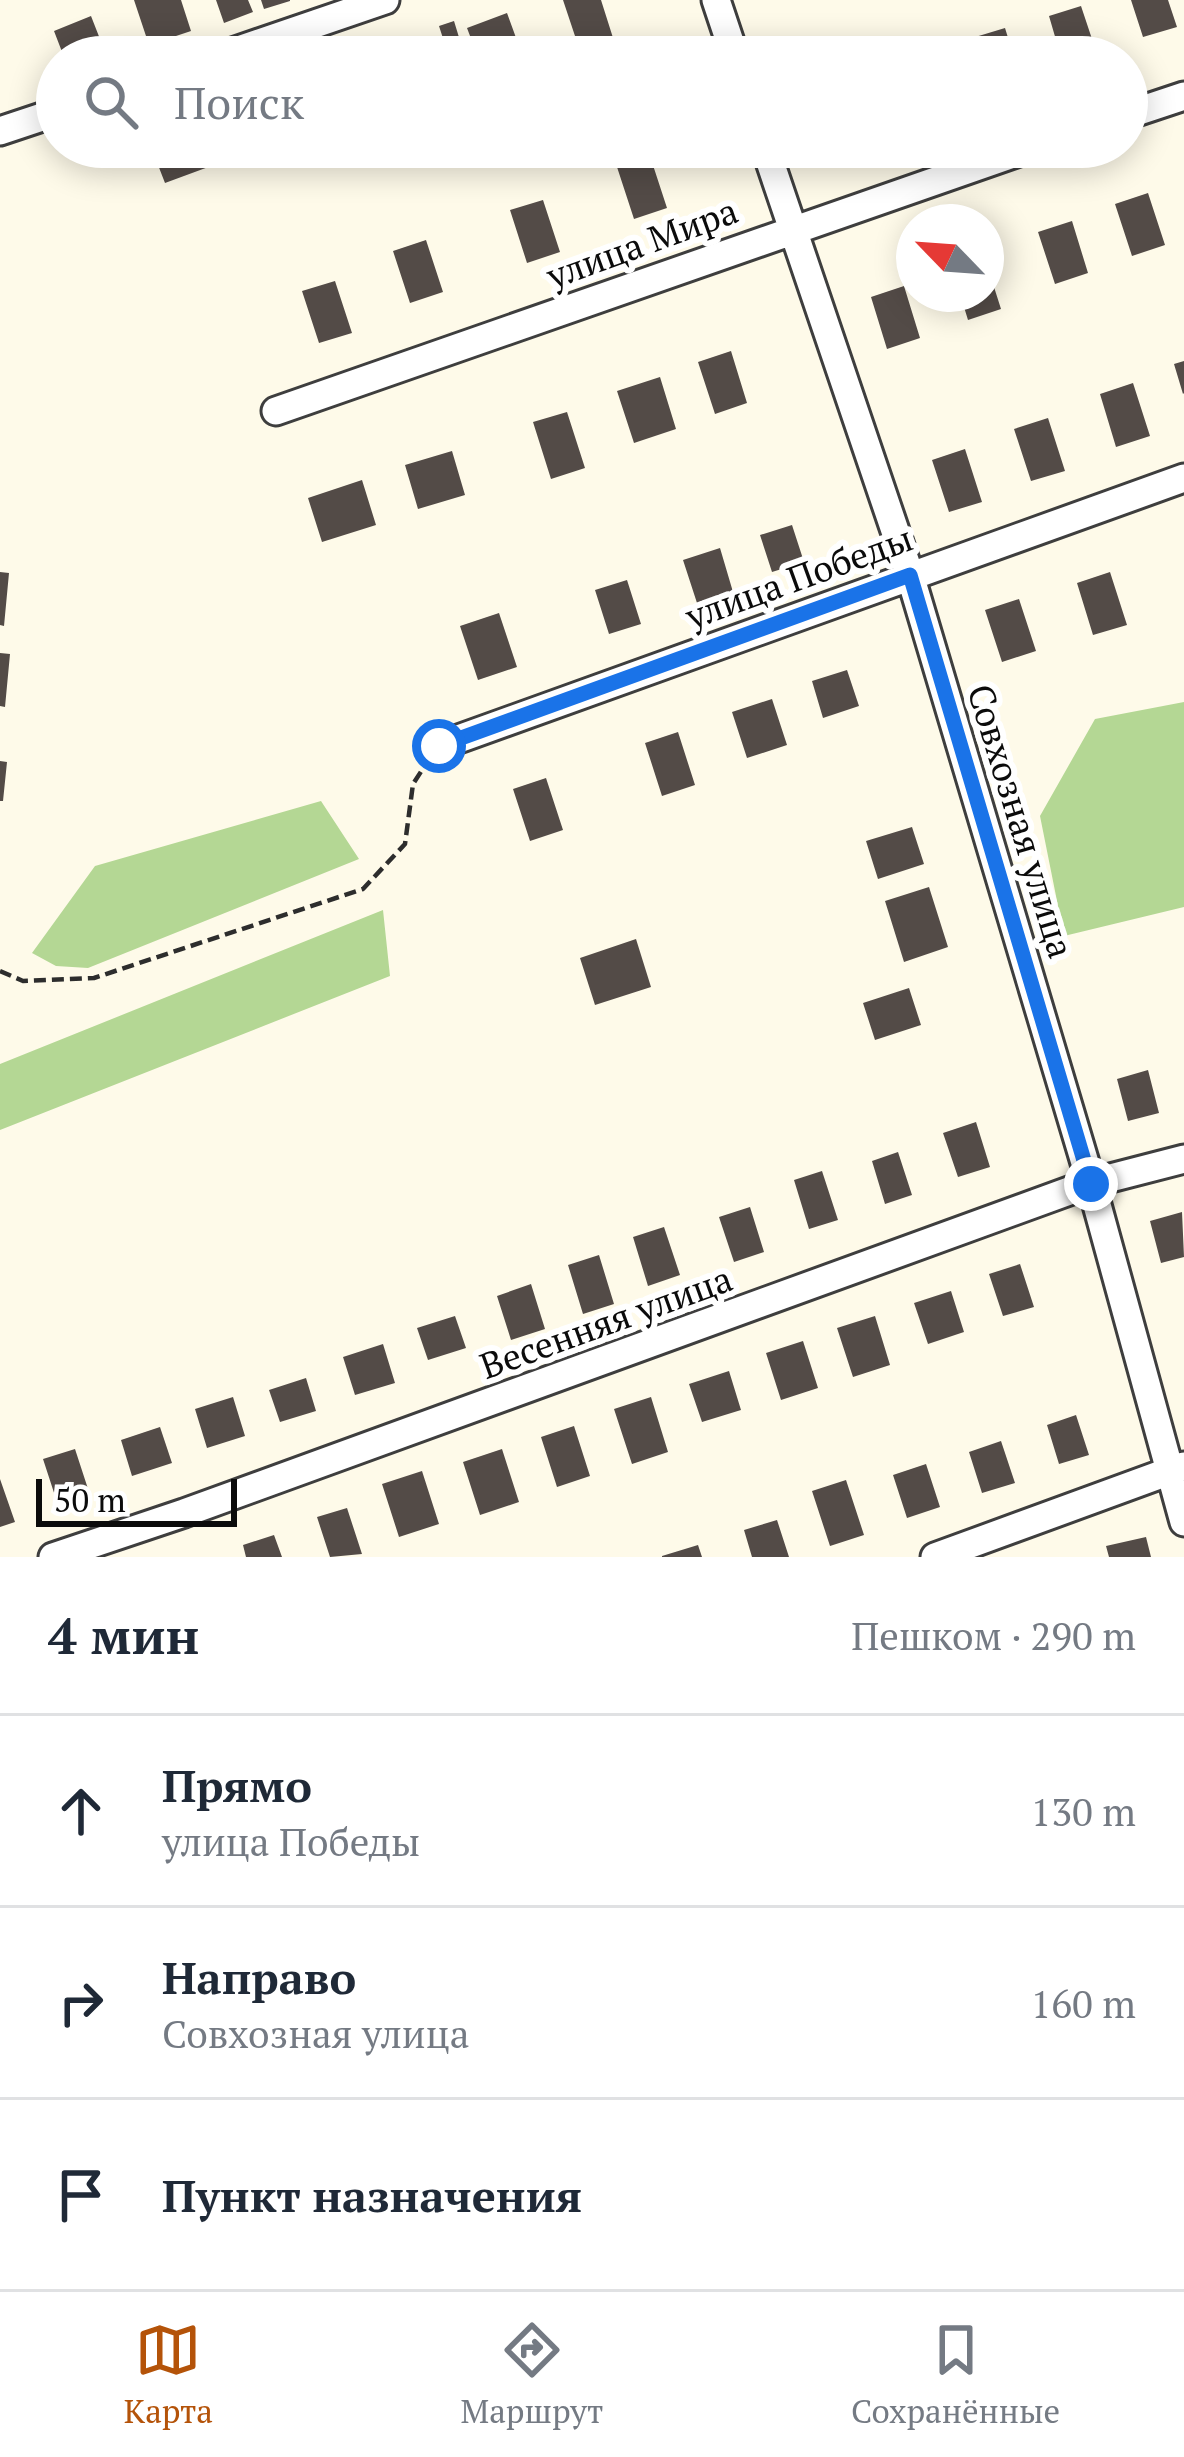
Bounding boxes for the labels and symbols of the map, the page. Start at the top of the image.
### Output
street label: улица Мира [539,186,744,299]
north arrow [896,204,1004,312]
street label: улица Победы [678,514,919,640]
street label: Совхозная улица [958,678,1085,963]
route start [412,719,466,773]
route end [1064,1157,1118,1211]
street label: Весенняя улица [473,1254,738,1389]
scale bar [36,1473,237,1526]

